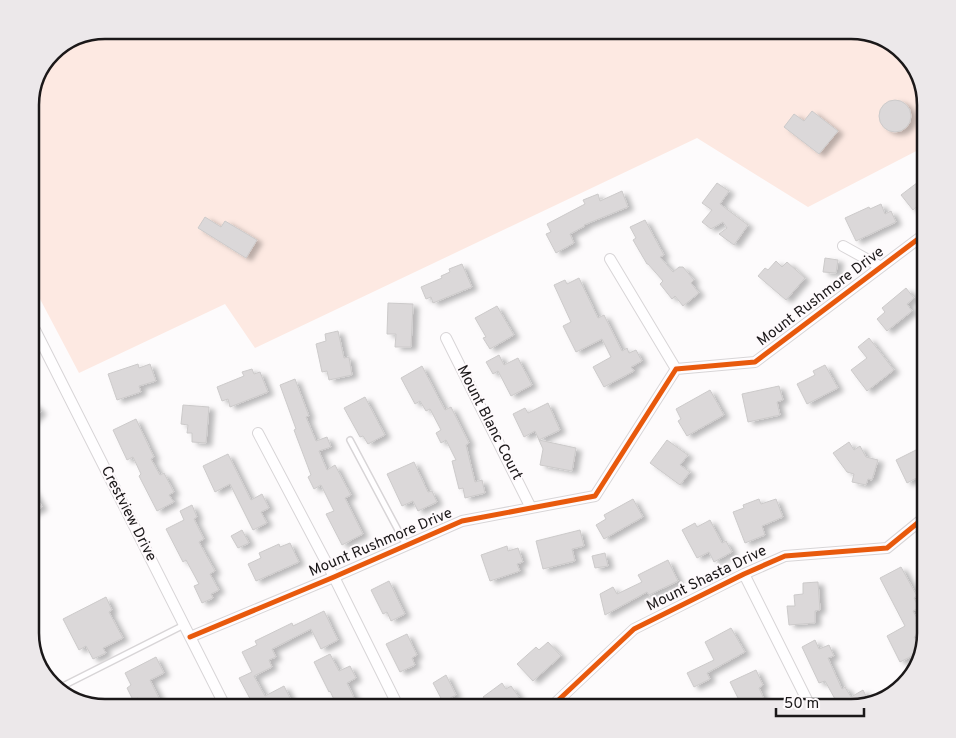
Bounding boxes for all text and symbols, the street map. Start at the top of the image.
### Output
street label: Mount Rushmore Drive [754,243,888,351]
street label: Mount Blanc Court [452,362,526,484]
street label: Crestview Drive [96,463,160,565]
street label: Mount Rushmore Drive [306,504,456,582]
street label: Mount Shasta Drive [644,542,770,616]
scale bar [776,686,864,718]
text: 50 m [784,695,819,714]

